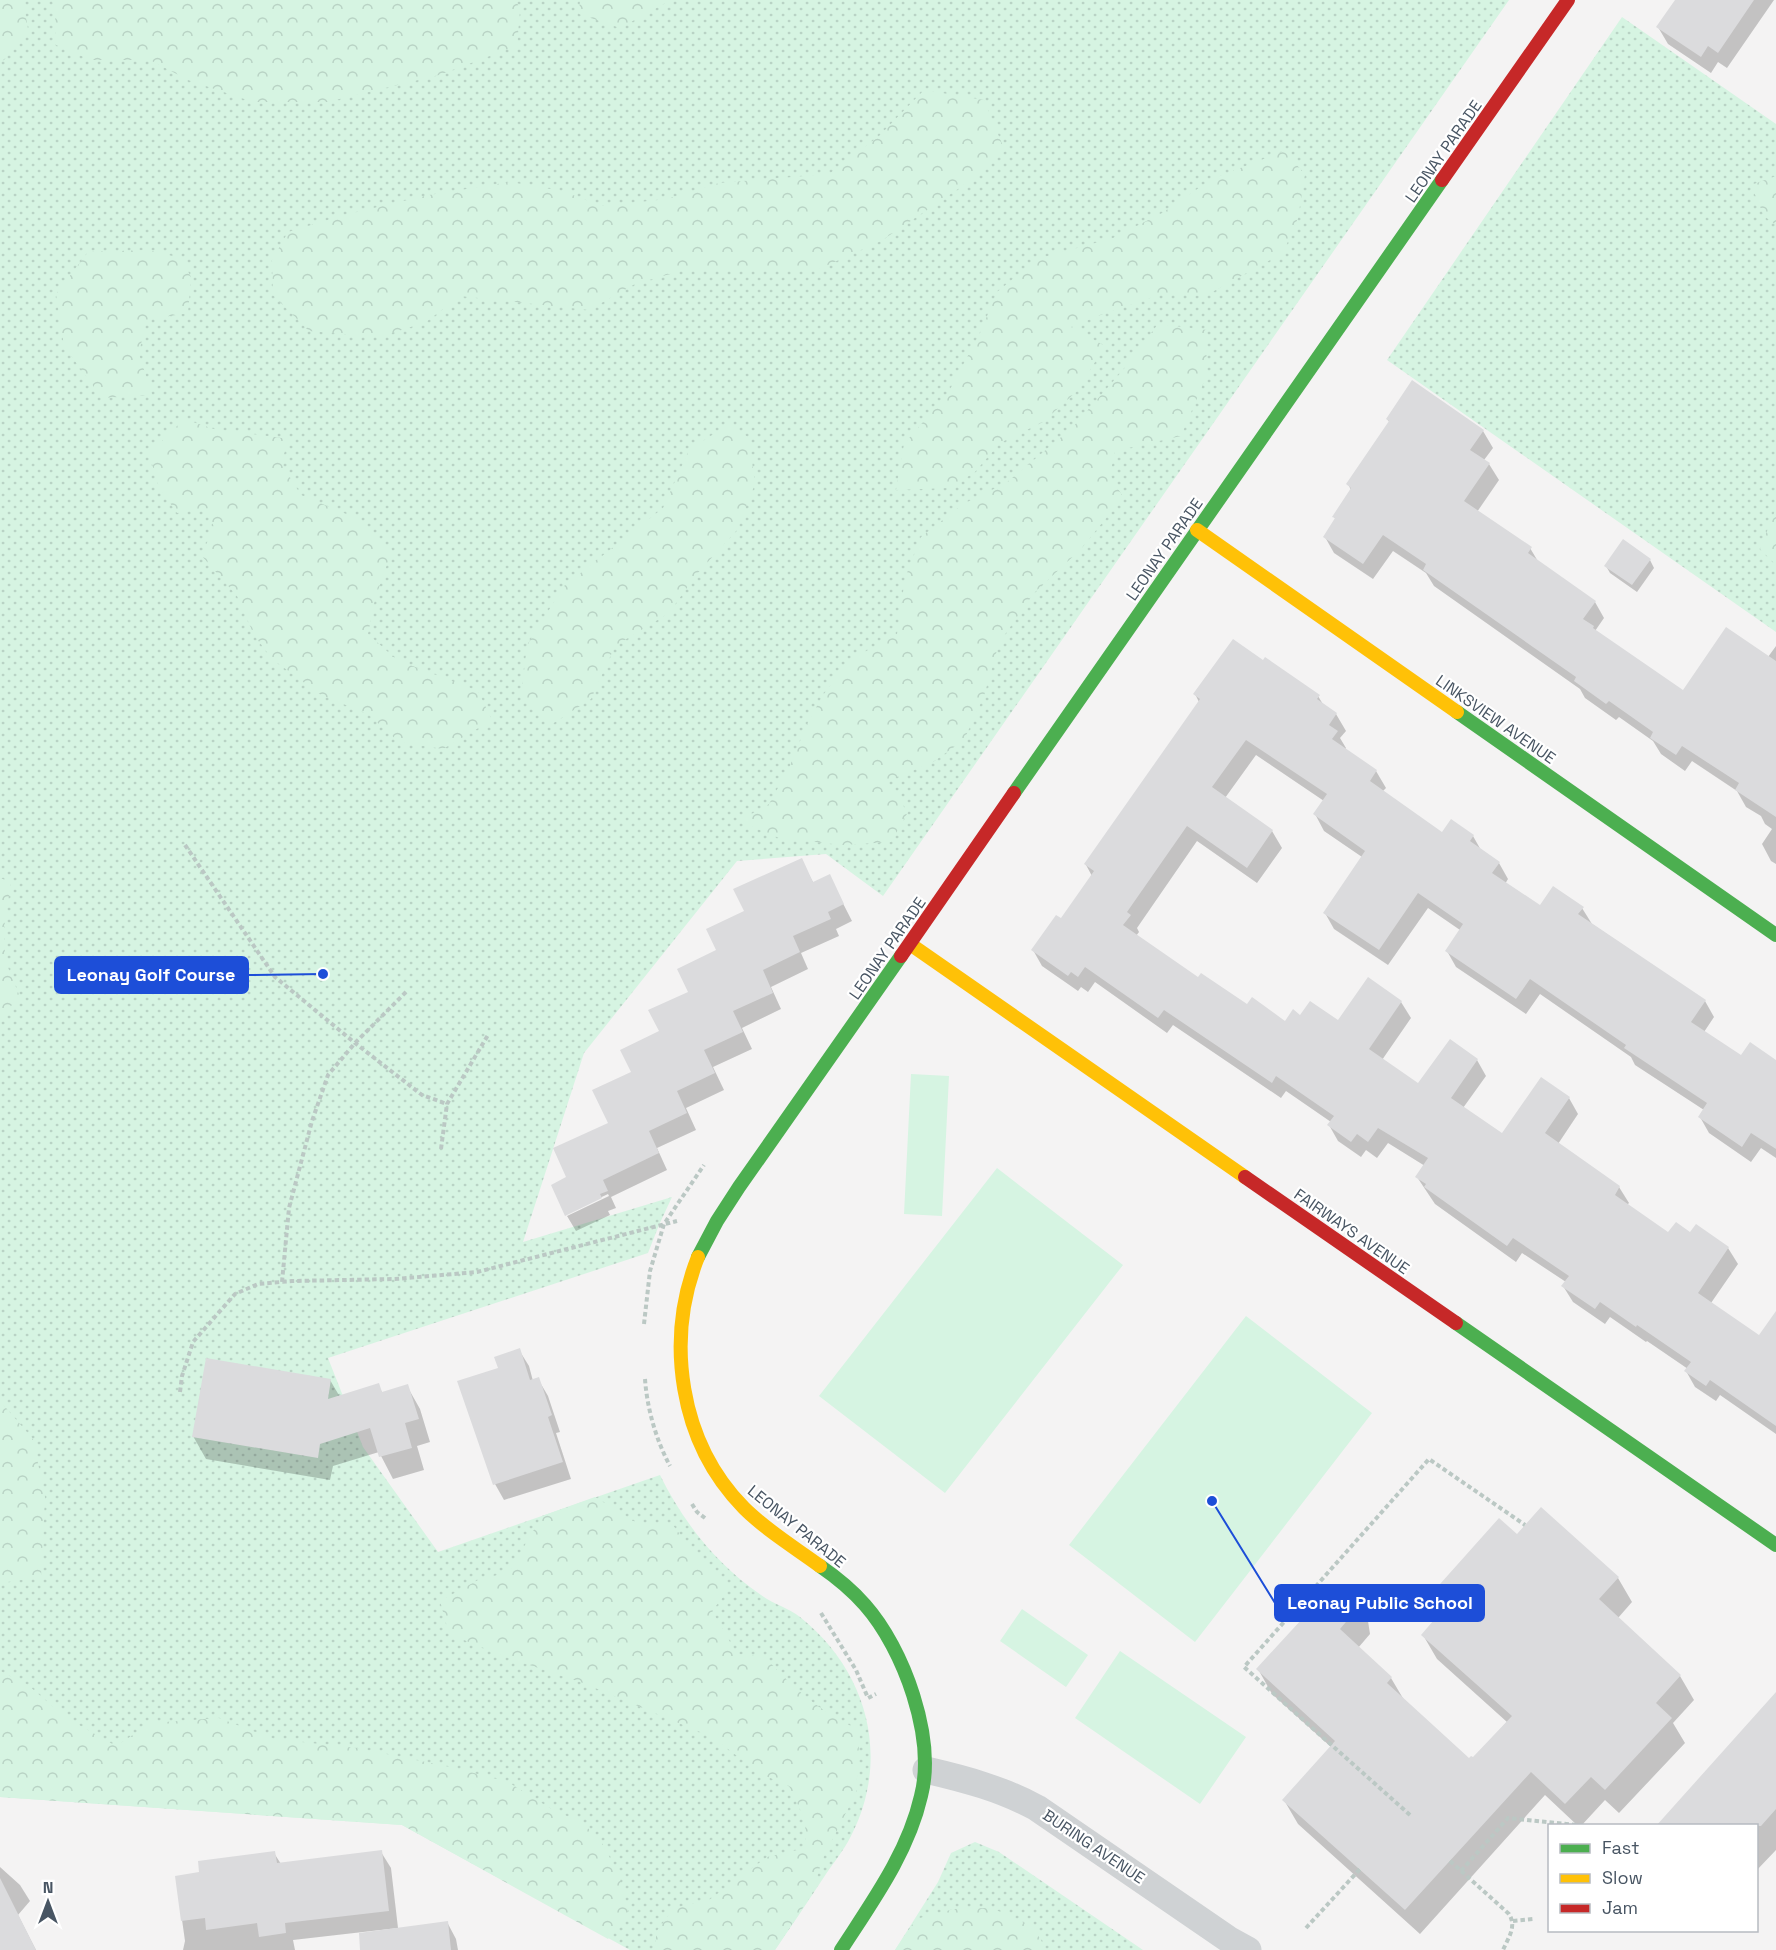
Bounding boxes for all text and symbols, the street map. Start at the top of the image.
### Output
street label: LEONAY PARADE [1400,96,1486,207]
street label: LEONAY PARADE [1121,494,1207,605]
street label: LINKSVIEW AVENUE [1432,670,1560,769]
street label: LEONAY PARADE [844,893,930,1004]
callout: Leonay Golf Course [55,957,248,993]
text: Leonay Golf Course [67,963,235,986]
street label: FAIRWAYS AVENUE [1290,1184,1413,1279]
street label: LEONAY PARADE [743,1480,850,1572]
callout: Leonay Public School [1275,1585,1484,1621]
text: Leonay Public School [1287,1591,1473,1614]
street label: BURING AVENUE [1039,1805,1149,1888]
legend [1548,1824,1758,1932]
text: Fast [1602,1836,1639,1859]
text: Slow [1602,1866,1643,1889]
north arrow [18,1872,78,1932]
text: N [43,1877,53,1898]
text: Jam [1602,1896,1638,1919]

